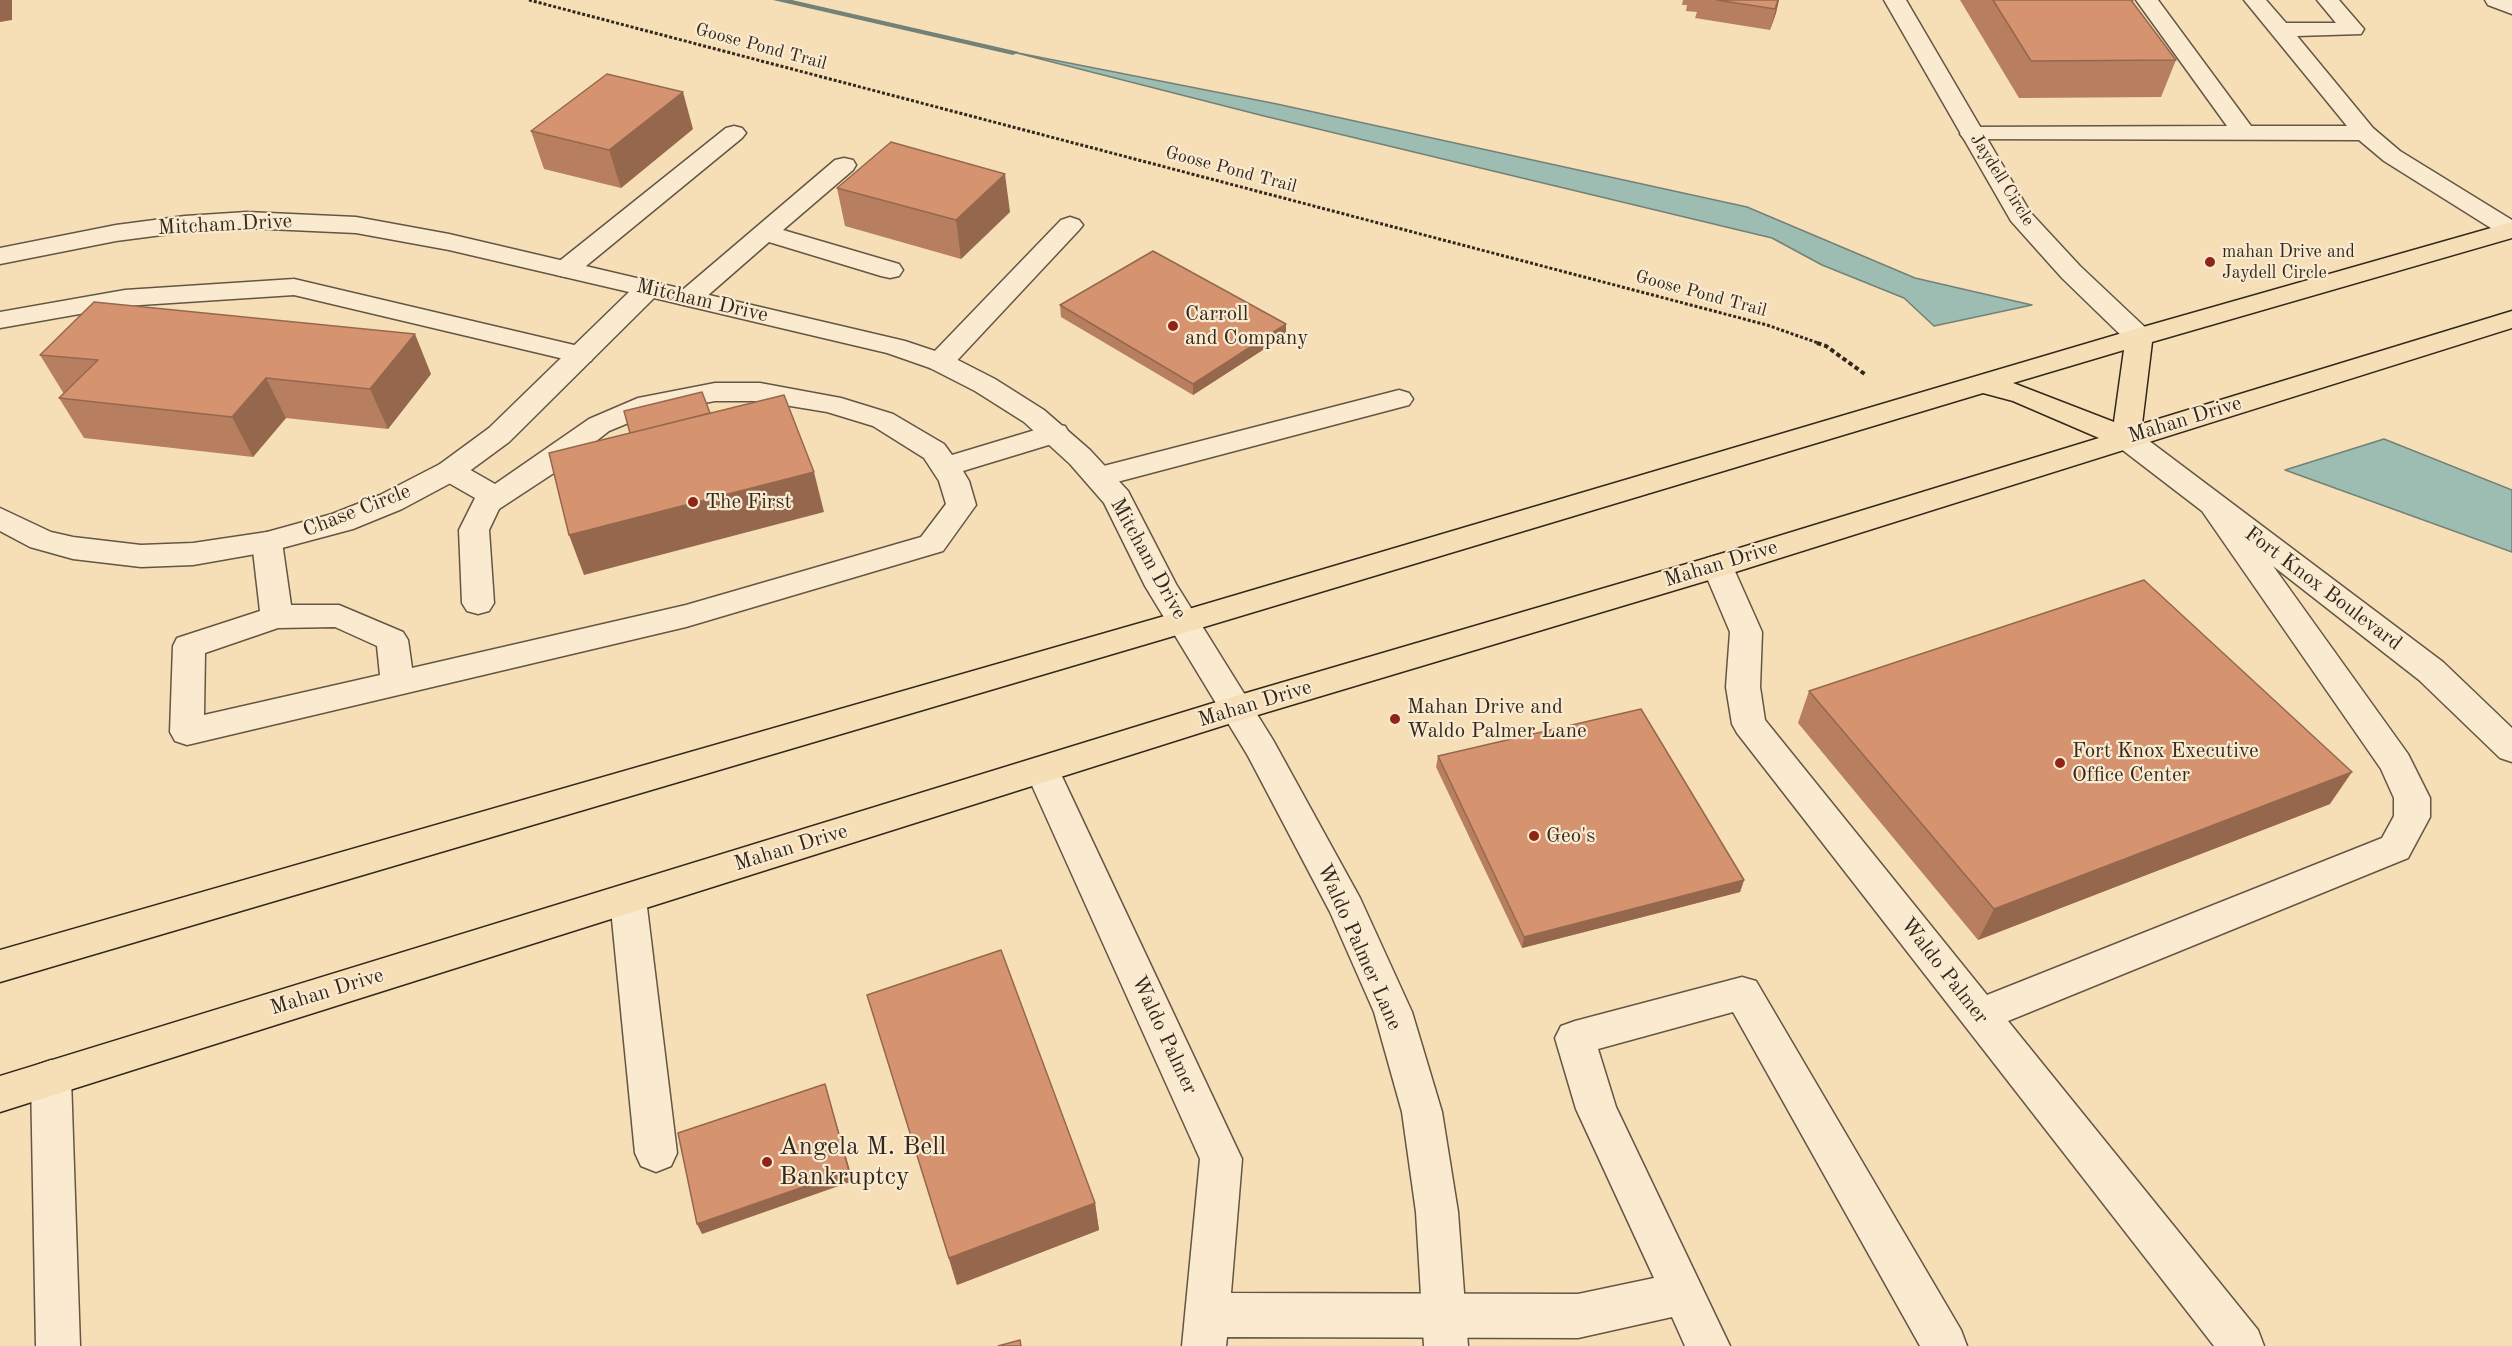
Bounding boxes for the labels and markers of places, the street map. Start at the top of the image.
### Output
place label: mahan Drive and Jaydell Circle [2222,241,2355,284]
marker: mahan Drive and Jaydell Circle [2203,255,2217,269]
place label: Carroll and Company [1185,301,1308,351]
marker: Carroll and Company [1166,319,1180,333]
place label: The First [705,489,792,515]
marker: The First [686,495,700,509]
place label: Mahan Drive and Waldo Palmer Lane [1407,694,1587,744]
marker: Mahan Drive and Waldo Palmer Lane [1388,712,1402,726]
place label: Fort Knox Executive Office Center [2072,738,2259,788]
marker: Fort Knox Executive Office Center [2053,756,2067,770]
place label: Geo's [1546,823,1595,849]
marker: Geo's [1527,829,1541,843]
place label: Angela M. Bell Bankruptcy [779,1131,946,1192]
marker: Angela M. Bell Bankruptcy [760,1155,774,1169]

